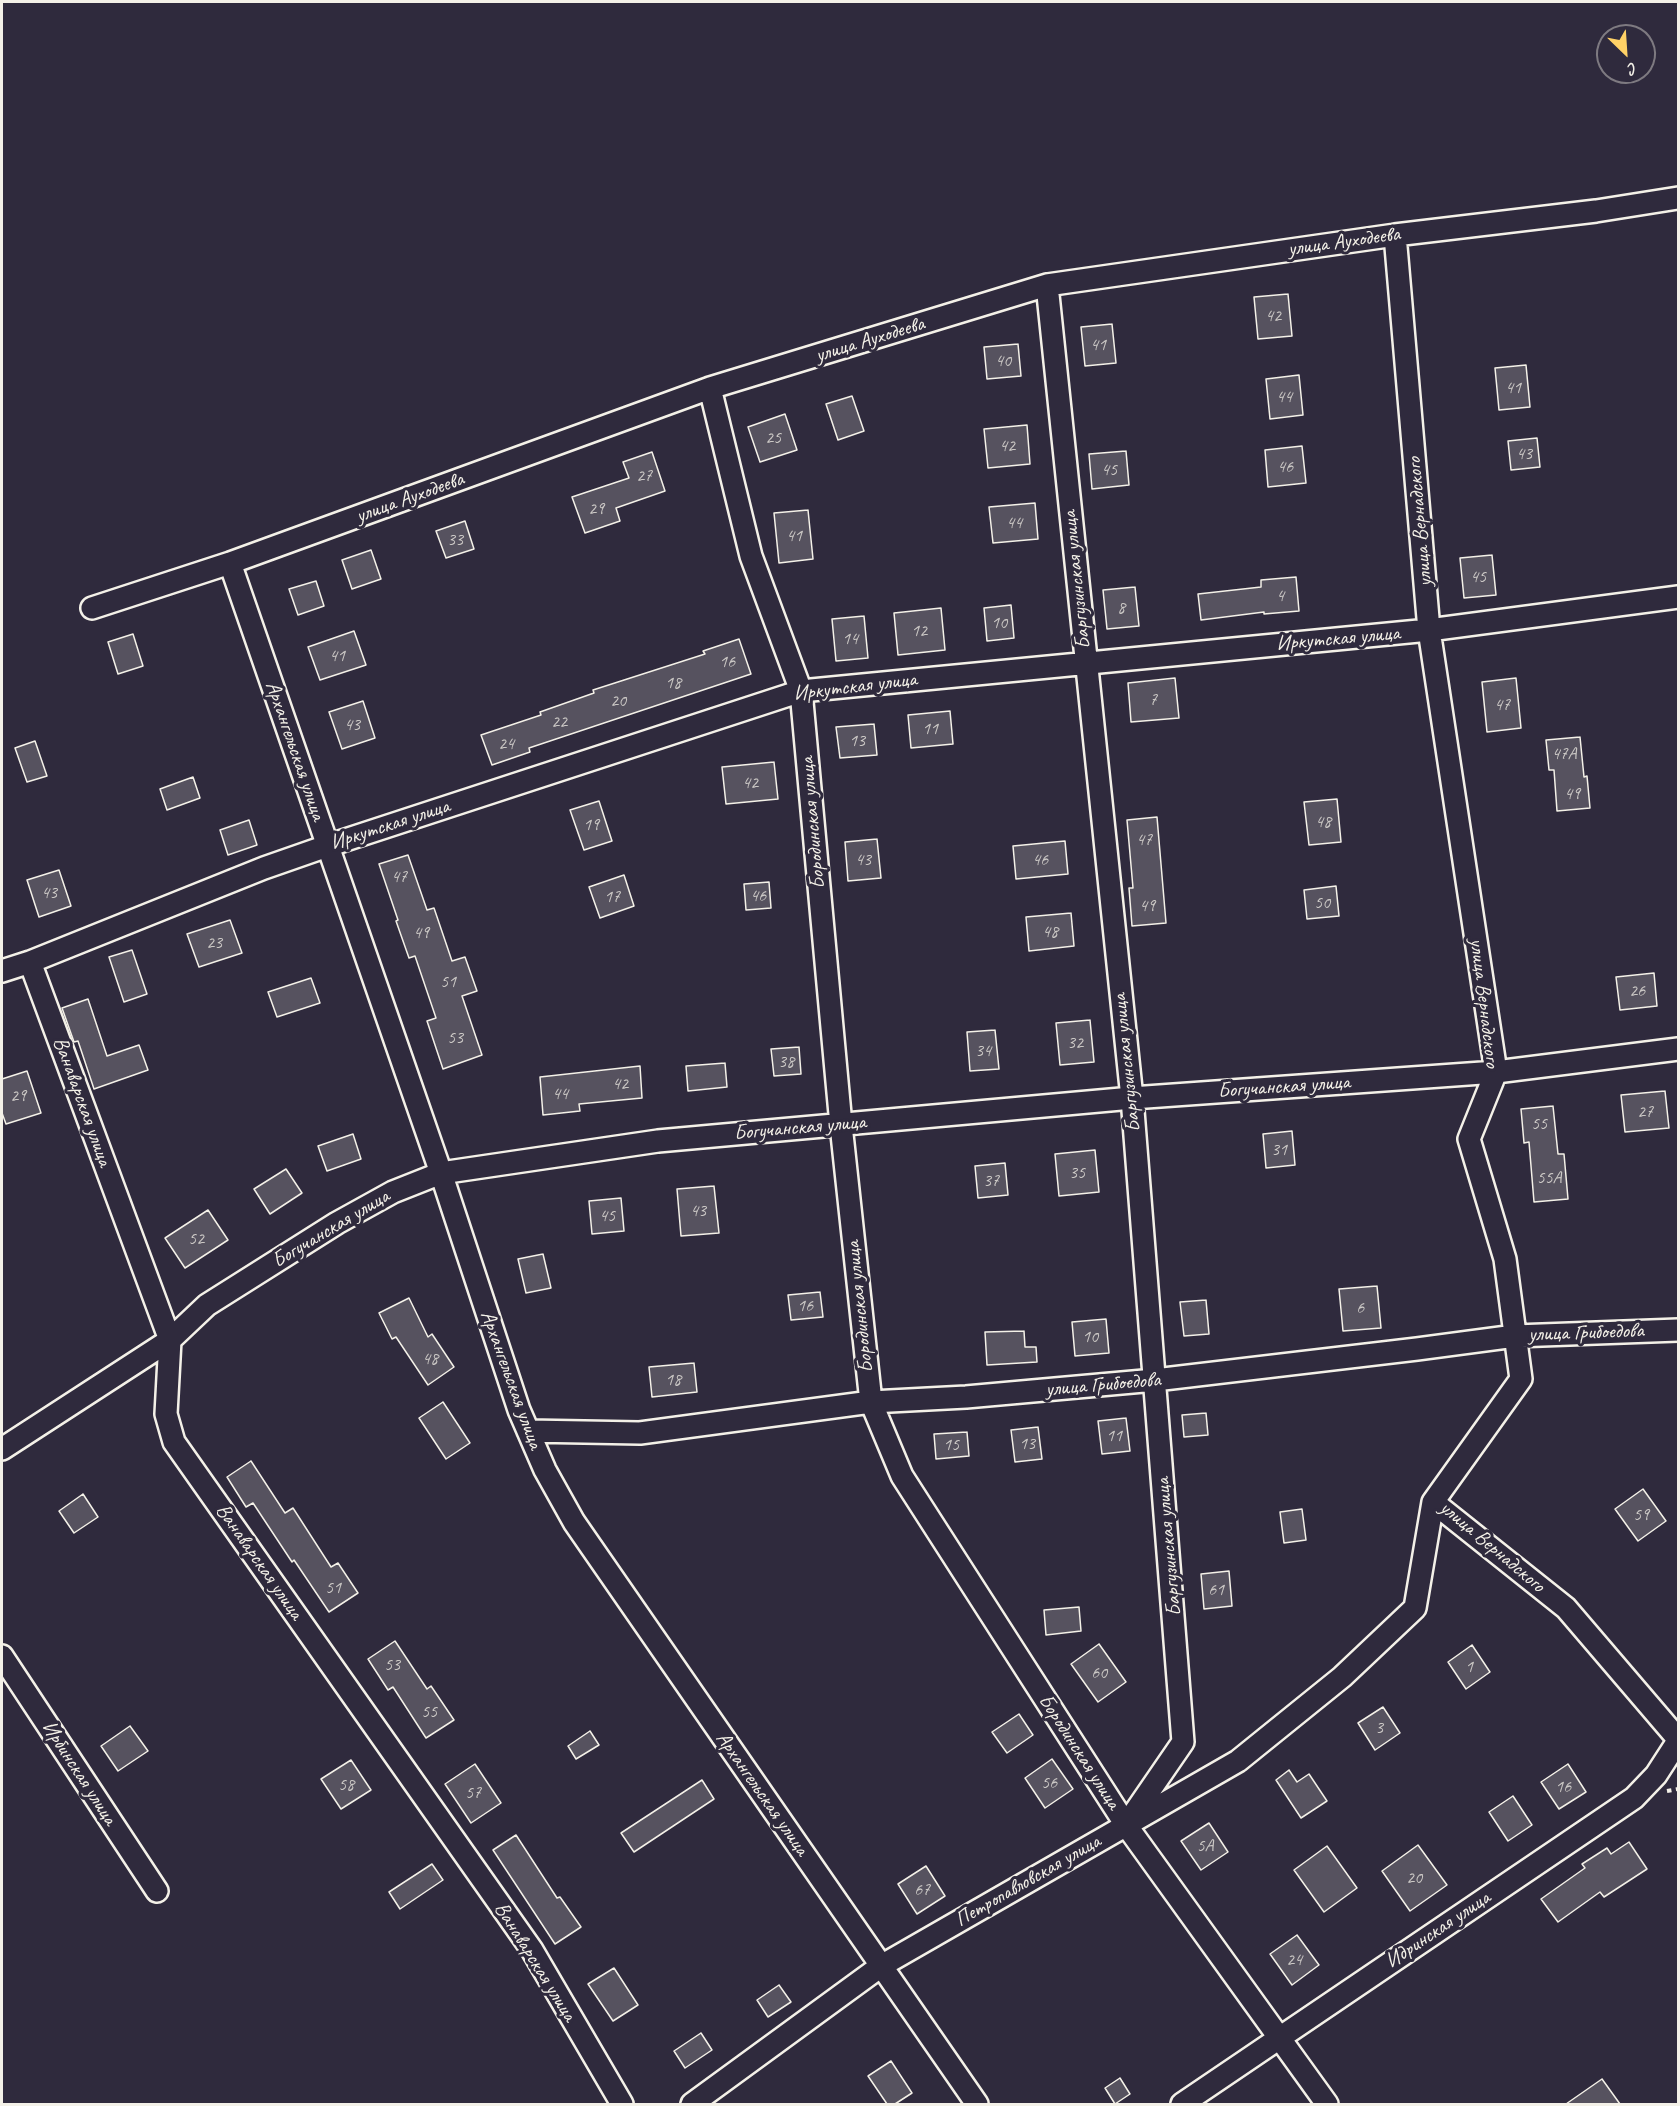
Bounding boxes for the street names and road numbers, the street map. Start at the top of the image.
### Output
street label: улица Ауходеева [1286,222,1402,262]
street label: улица Ауходеева [812,311,928,369]
street label: улица Вернадского [1402,456,1438,588]
street label: улица Ауходеева [353,467,467,529]
street label: Баргузинская улица [1057,510,1097,650]
street label: Иркутская улица [1275,621,1401,657]
street label: Иркутская улица [792,667,918,707]
street label: Архангельская улица [259,678,331,824]
street label: Бородинская улица [795,756,831,890]
street label: Иркутская улица [327,794,453,856]
street label: улица Вернадского [1464,937,1504,1069]
street label: Баргузинская улица [1107,993,1147,1133]
street label: Ванаварская улица [47,1034,117,1170]
street label: Богучанская улица [1217,1070,1351,1104]
street label: Богучанская улица [733,1110,867,1146]
street label: Богучанская улица [268,1184,394,1274]
street label: Бородинская улица [841,1240,879,1374]
street label: Архангельская улица [474,1307,548,1453]
street label: улица Грибоедова [1528,1318,1644,1348]
street label: улица Грибоедова [1044,1367,1162,1403]
street label: Баргузинская улица [1150,1477,1188,1617]
street label: улица Вернадского [1434,1496,1550,1598]
street label: Ванаварская улица [210,1499,308,1625]
street label: Бородинская улица [1032,1690,1126,1814]
street label: Ирбинская улица [36,1716,122,1830]
street label: Архангельская улица [710,1727,814,1861]
street label: Петропавловская улица [951,1829,1105,1933]
street label: Идринская улица [1381,1886,1495,1974]
street label: Ванаварская улица [488,1898,582,2026]

